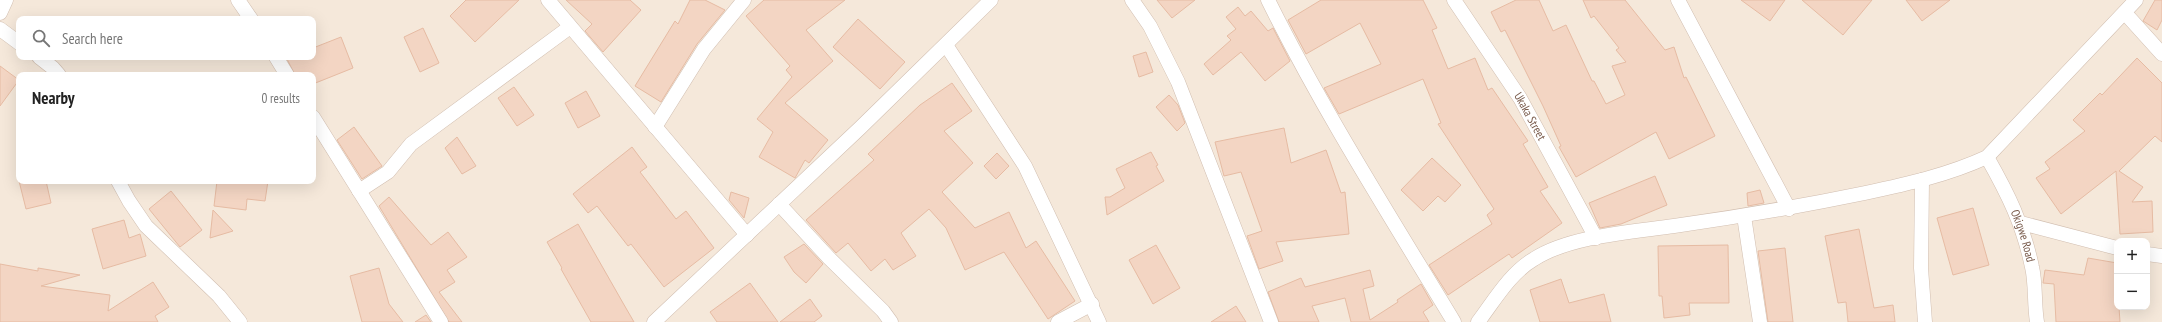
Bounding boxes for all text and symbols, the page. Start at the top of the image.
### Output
search box [16,16,316,60]
icon: search [30,27,52,49]
text: Search here [62,29,123,48]
text: Nearby [32,87,75,109]
street label: Ukaka Street [1511,89,1550,143]
text: 0 results [261,90,300,107]
street label: Okigwe Road [2008,207,2039,263]
map controls [2114,238,2150,310]
button: + [2114,238,2150,274]
button: − [2114,274,2150,310]

